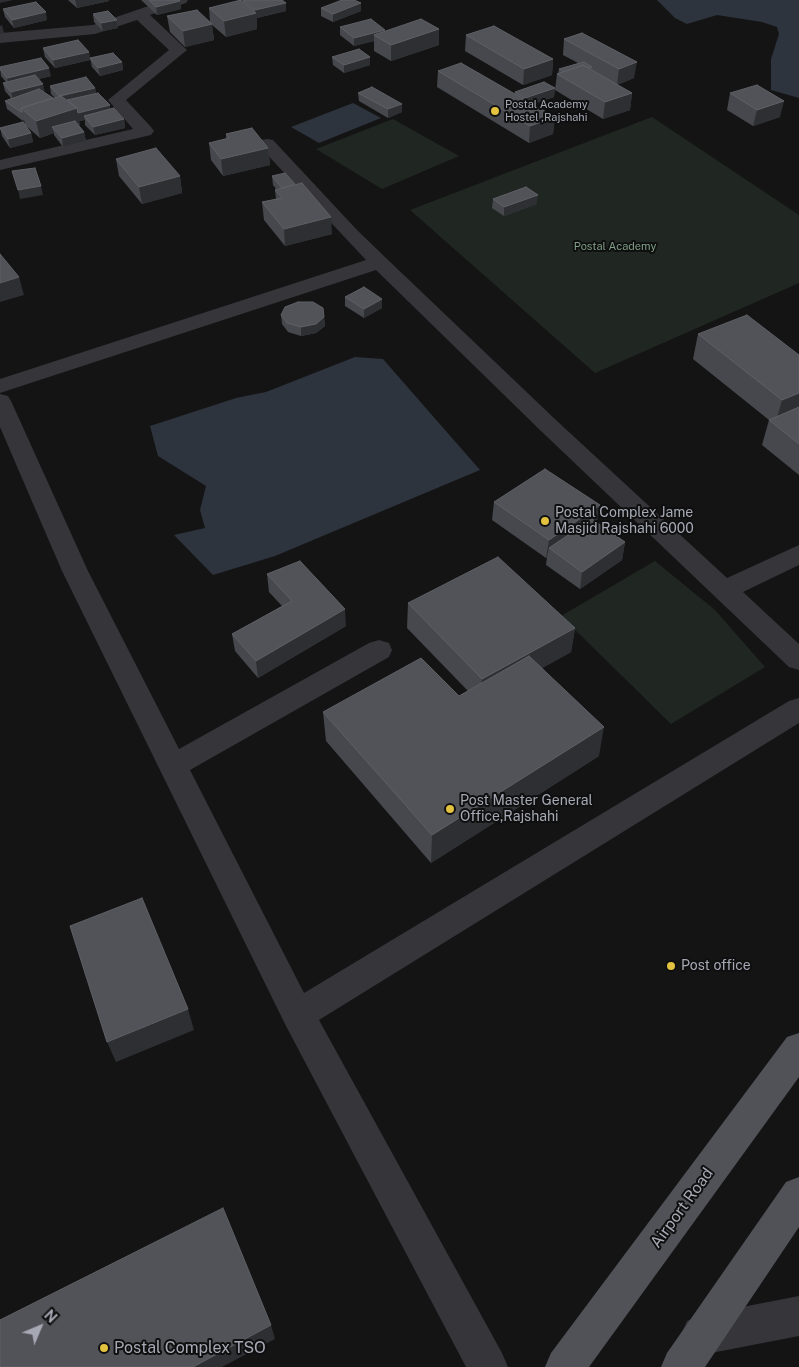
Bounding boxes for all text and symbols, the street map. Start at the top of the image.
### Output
place label: Postal Academy Hostel ,Rajshahi [505,98,588,124]
marker: Postal Academy Hostel ,Rajshahi [489,105,501,117]
park label: Postal Academy [574,240,656,254]
place label: Postal Complex Jame Masjid Rajshahi 6000 [555,505,694,538]
marker: Postal Complex Jame Masjid Rajshahi 6000 [539,515,551,527]
place label: Post Master General Office,Rajshahi [460,793,593,826]
marker: Post Master General Office,Rajshahi [444,803,456,815]
place label: Post office [681,958,751,974]
marker: Post office [665,960,677,972]
street label: Airport Road [647,1164,717,1252]
north arrow [15,1302,65,1352]
text: N [41,1307,60,1326]
place label: Postal Complex TSO [114,1338,266,1358]
marker: Postal Complex TSO [98,1342,110,1354]

